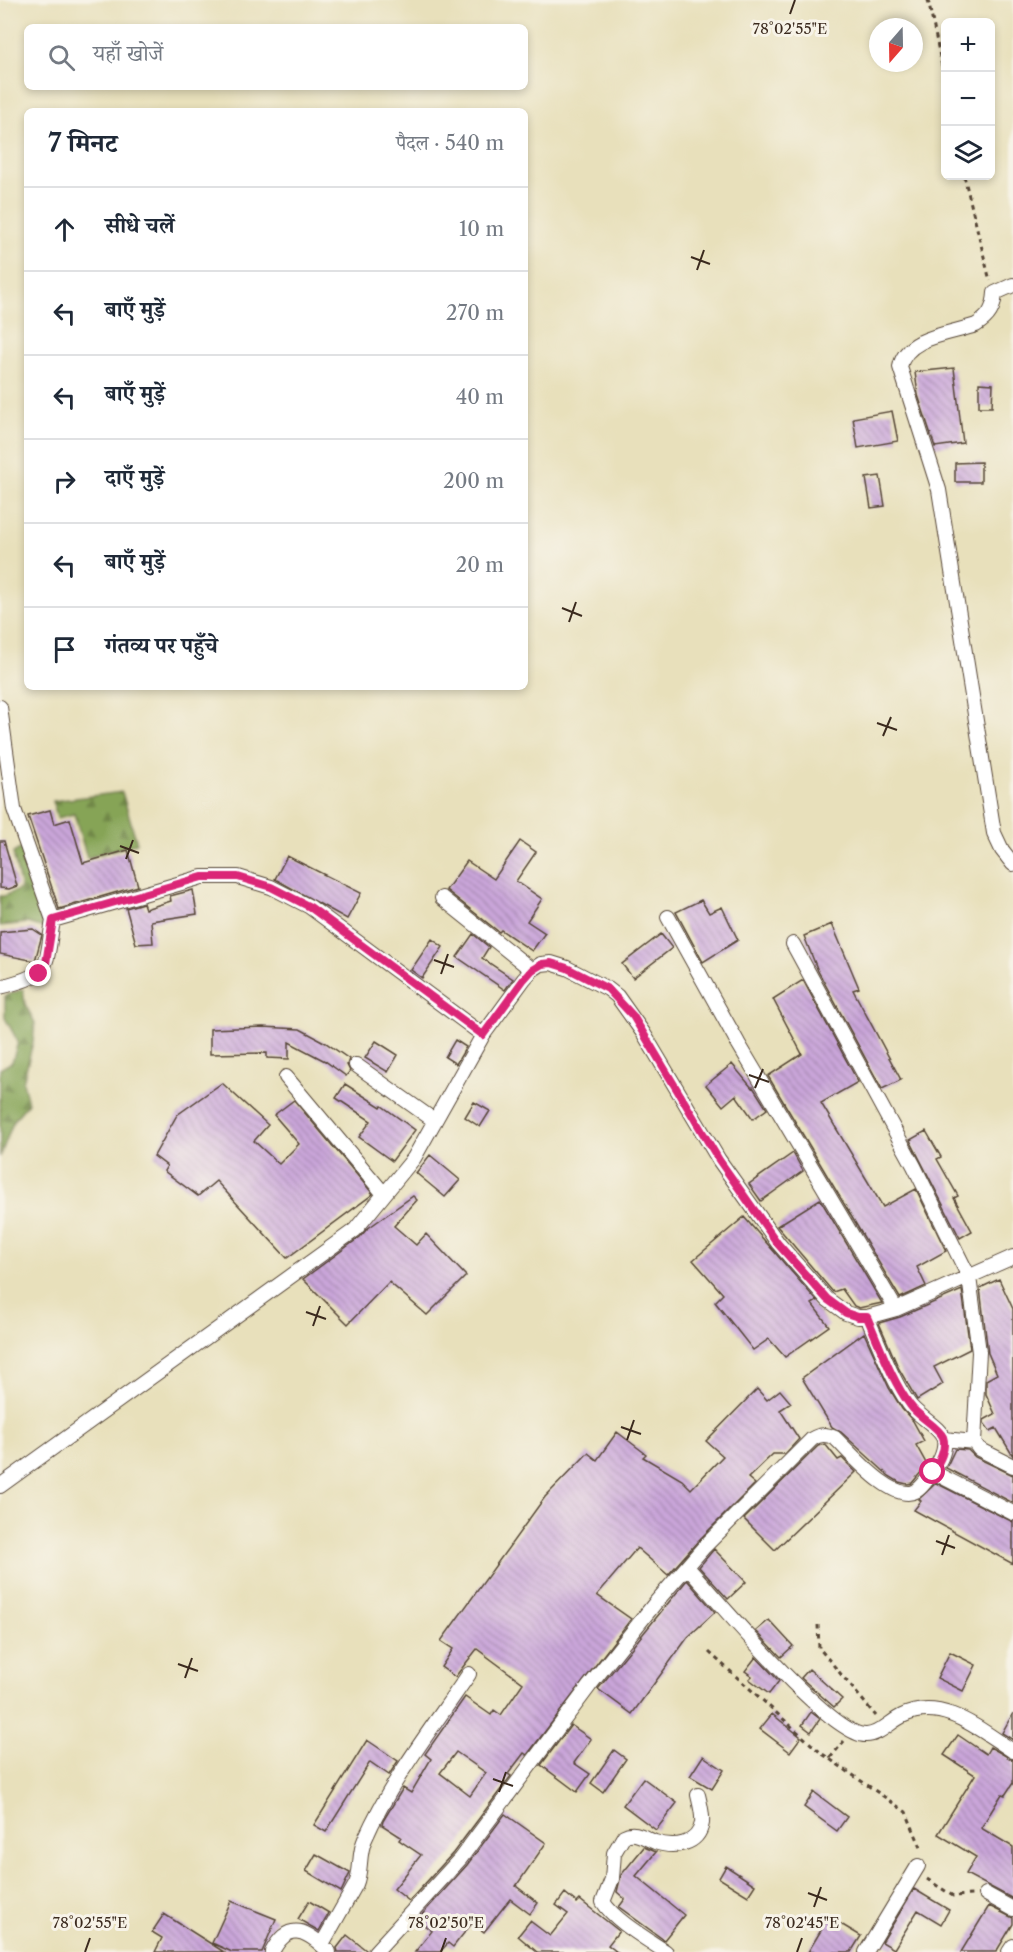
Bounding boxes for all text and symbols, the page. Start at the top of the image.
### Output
north arrow [869,18,923,72]
map controls [941,18,995,180]
button: + [941,18,995,72]
text: 78°02'55"E [753,19,827,38]
search box [24,24,528,90]
text: यहाँ खोजें [93,40,163,67]
icon: search [45,41,78,74]
button: − [941,72,995,126]
button: layers [941,126,995,180]
text: 7 मिनट [48,127,117,159]
text: पैदल · 540 m [396,131,504,155]
text: सीधे चलें [105,212,174,239]
icon: ahead [48,213,81,246]
text: 10 m [459,217,504,241]
text: बाएँ मुड़ें [105,296,165,323]
icon: left [48,297,81,330]
text: 270 m [446,301,504,325]
text: बाएँ मुड़ें [105,380,165,407]
icon: left [48,381,81,414]
text: 40 m [456,385,504,409]
text: दाएँ मुड़ें [105,464,164,491]
icon: right [48,465,81,498]
text: 200 m [443,469,504,493]
text: बाएँ मुड़ें [105,548,165,575]
icon: left [48,549,81,582]
text: 20 m [456,553,504,577]
text: गंतव्य पर पहुँचे [105,632,218,659]
icon: arrive [48,633,81,666]
route end [25,960,51,986]
route start [919,1458,945,1484]
text: 78°02'55"E [53,1913,127,1932]
text: 78°02'50"E [408,1913,484,1932]
text: 78°02'45"E [765,1913,839,1932]

